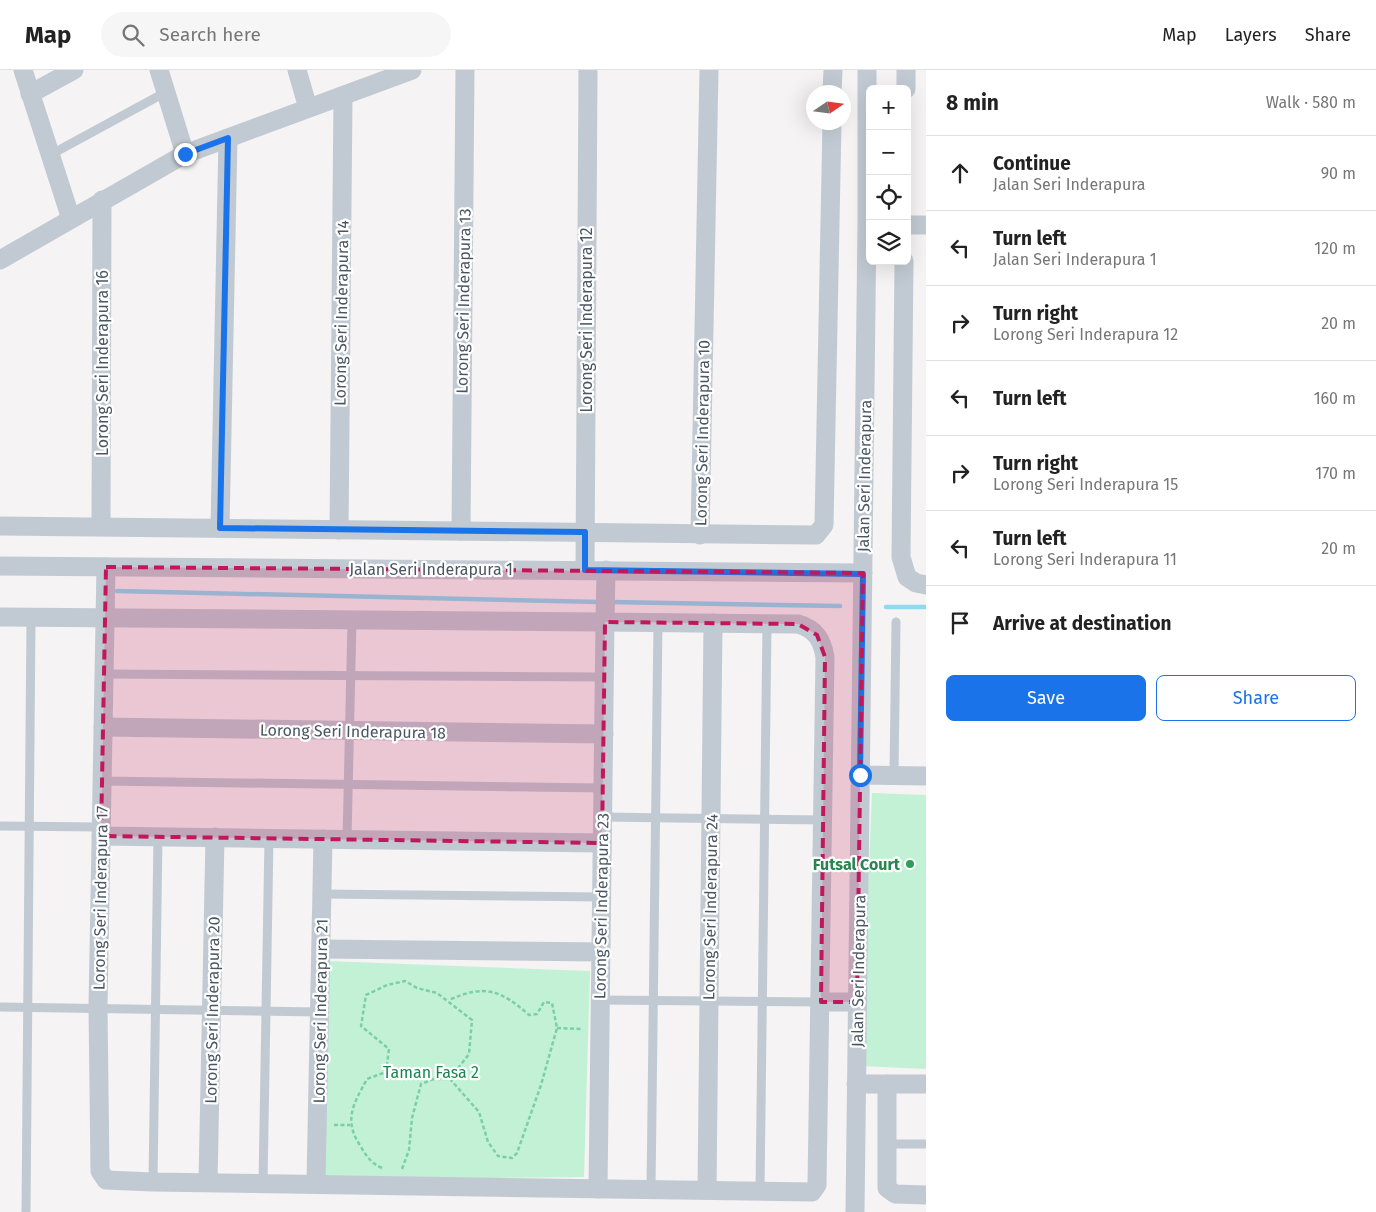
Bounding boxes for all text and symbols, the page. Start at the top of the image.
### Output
search box [101,12,451,57]
text: Map [25,21,71,49]
icon: search [119,21,147,49]
text: Search here [159,23,261,46]
text: Map [1162,24,1197,46]
text: Layers [1225,24,1277,46]
text: Share [1305,24,1351,46]
north arrow [806,85,851,130]
map controls [866,85,911,265]
button: + [866,85,911,130]
text: 8 min [946,90,999,116]
text: Walk · 580 m [1266,93,1356,112]
button: − [866,130,911,175]
route end [174,143,197,166]
text: Continue [993,152,1071,175]
icon: ahead [946,159,974,187]
text: 90 m [1321,164,1356,183]
button: locate [866,175,911,220]
text: Jalan Seri Inderapura [993,175,1146,194]
street label: Lorong Seri Inderapura 13 [452,208,475,394]
street label: Lorong Seri Inderapura 14 [330,219,353,406]
button: layers [866,220,911,265]
street label: Lorong Seri Inderapura 12 [577,227,596,413]
text: Turn left [993,227,1067,250]
icon: left [946,234,974,262]
text: 120 m [1314,239,1356,258]
text: Jalan Seri Inderapura 1 [993,250,1157,269]
street label: Lorong Seri Inderapura 16 [93,270,112,456]
text: Turn right [993,302,1078,325]
icon: right [946,309,974,337]
text: 20 m [1321,314,1356,333]
text: Lorong Seri Inderapura 12 [993,325,1178,344]
street label: Lorong Seri Inderapura 10 [691,340,714,526]
icon: left [946,384,974,412]
text: Turn left [993,387,1067,410]
text: 160 m [1314,389,1356,408]
street label: Jalan Seri Inderapura [854,400,875,552]
text: Turn right [993,452,1078,475]
icon: right [946,459,974,487]
text: 170 m [1315,464,1356,483]
text: Lorong Seri Inderapura 15 [993,475,1178,494]
text: Turn left [993,527,1067,550]
icon: left [946,534,974,562]
text: 20 m [1321,539,1356,558]
text: Lorong Seri Inderapura 11 [993,550,1177,569]
street label: Jalan Seri Inderapura 1 [349,560,513,579]
icon: arrive [946,609,974,637]
text: Arrive at destination [993,612,1172,635]
button: Save [946,675,1146,721]
button: Share [1156,675,1356,721]
street label: Lorong Seri Inderapura 18 [260,720,446,743]
route start [849,764,872,787]
street label: Lorong Seri Inderapura 17 [89,806,112,990]
street label: Lorong Seri Inderapura 23 [590,813,613,999]
street label: Lorong Seri Inderapura 24 [699,813,722,1000]
place label: Futsal Court [813,855,901,874]
marker: Futsal Court [904,858,916,870]
street label: Jalan Seri Inderapura [848,895,869,1047]
street label: Lorong Seri Inderapura 20 [201,916,224,1104]
street label: Lorong Seri Inderapura 21 [309,918,332,1104]
park label: Taman Fasa 2 [383,1063,479,1082]

